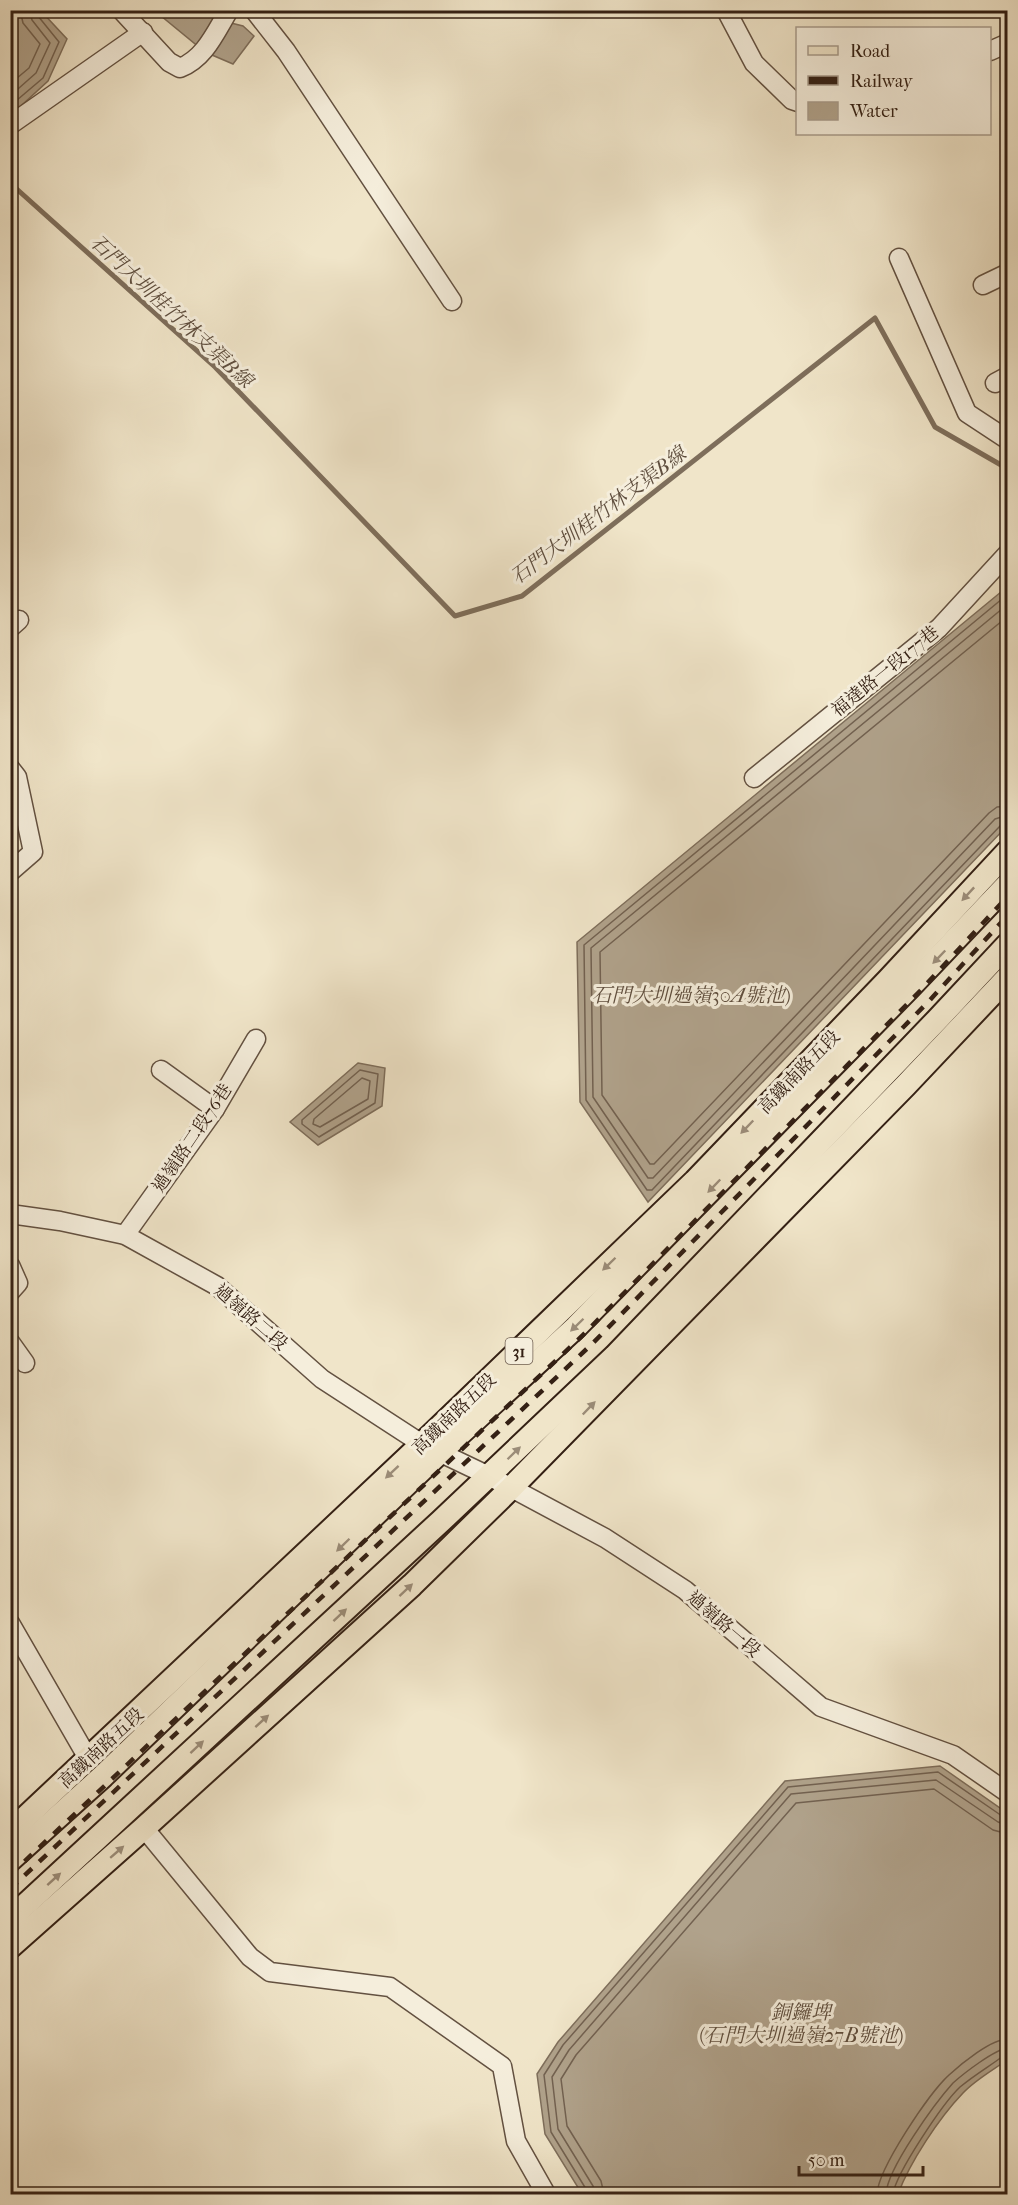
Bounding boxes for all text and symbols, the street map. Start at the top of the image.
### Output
legend [796,27,991,135]
text: Road [850,41,890,62]
text: Railway [850,71,914,92]
text: Water [849,101,898,122]
water label: 石門大圳桂竹林支渠B線 [86,230,259,394]
water label: 石門大圳桂竹林支渠B線 [506,441,692,589]
street label: 福達路一段177巷 [827,622,943,721]
one-way arrow [961,886,975,901]
one-way arrow [932,949,946,963]
water label: 石門大圳過嶺30A號池) [592,984,790,1007]
street label: 高鐵南路五段 [754,1026,844,1118]
street label: 過嶺路二段76巷 [148,1080,236,1197]
one-way arrow [740,1119,754,1134]
one-way arrow [707,1179,721,1194]
one-way arrow [602,1257,616,1271]
street label: 過嶺路二段 [210,1280,292,1355]
one-way arrow [570,1318,585,1332]
road number: 31 [506,1338,532,1364]
street label: 高鐵南路五段 [408,1369,500,1459]
one-way arrow [582,1402,596,1416]
one-way arrow [506,1446,521,1460]
one-way arrow [385,1465,400,1479]
one-way arrow [336,1538,351,1552]
one-way arrow [398,1584,413,1597]
street label: 過嶺路一段 [683,1587,765,1662]
one-way arrow [333,1608,347,1622]
street label: 高鐵南路五段 [55,1704,148,1793]
one-way arrow [254,1715,269,1728]
one-way arrow [190,1740,205,1754]
one-way arrow [109,1846,124,1859]
one-way arrow [46,1872,61,1886]
water label: 銅鑼埤 (石門大圳過嶺27B號池) [699,2001,903,2047]
scale bar [799,2139,924,2177]
text: 50 m [808,2150,845,2171]

